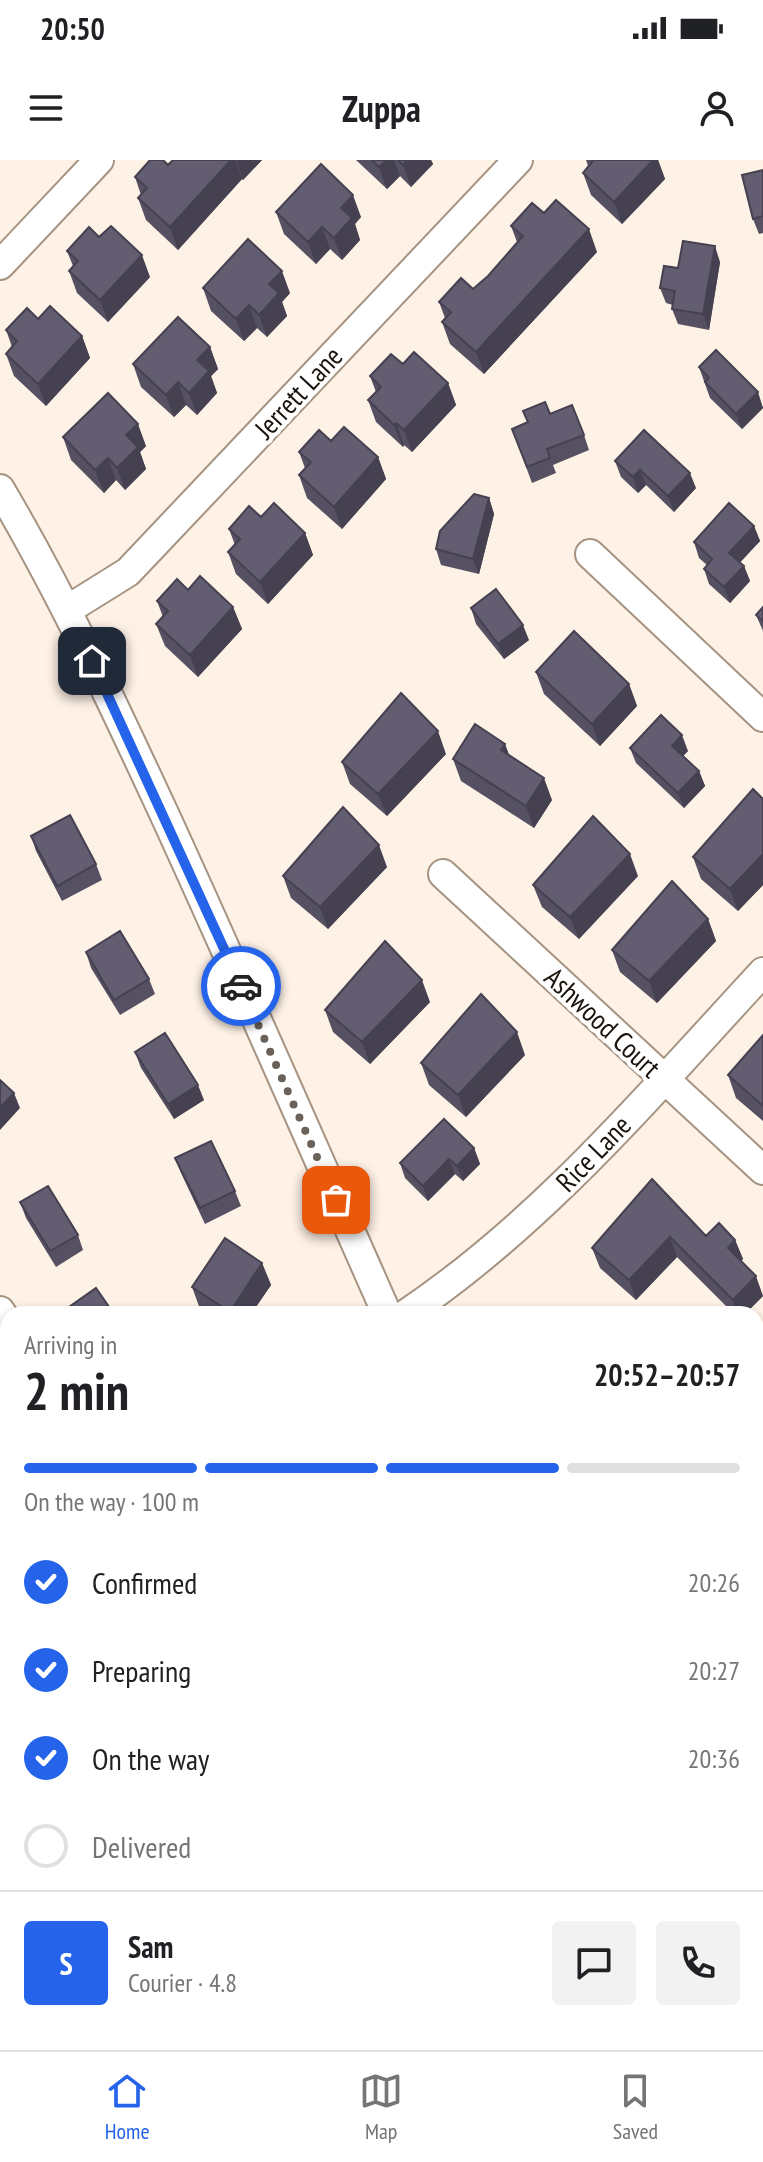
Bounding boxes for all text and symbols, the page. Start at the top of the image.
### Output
text: 20:50 [40,9,105,48]
text: Zuppa [342,85,421,132]
icon: menu [24,86,68,130]
icon: person [695,86,739,130]
street label: Jerrett Lane [245,338,350,447]
pin [58,627,126,695]
icon: home [70,639,114,683]
courier [201,946,281,1026]
street label: Ashwood Court [537,959,669,1085]
icon: car [219,964,263,1008]
street label: Rice Lane [547,1107,639,1199]
pin [302,1166,370,1234]
icon: bag [314,1178,358,1222]
text: Arriving in [24,1328,117,1361]
text: 20:52–20:57 [594,1355,740,1394]
text: 2 min [24,1357,129,1424]
text: On the way · 100 m [24,1485,199,1518]
icon: check [24,1560,68,1604]
text: Confirmed [92,1563,197,1602]
text: 20:26 [688,1566,740,1599]
icon: check [24,1648,68,1692]
text: Preparing [92,1651,191,1690]
text: 20:27 [688,1654,740,1687]
icon: check [24,1736,68,1780]
text: On the way [92,1739,209,1778]
text: 20:36 [688,1742,740,1775]
text: Delivered [92,1827,191,1866]
button: chat [552,1921,636,2005]
button: phone [656,1921,740,2005]
text: Sam [128,1927,173,1966]
text: S [59,1944,73,1983]
text: Courier · 4.8 [128,1966,237,1999]
tab: Home [105,2069,150,2145]
tab: Map [359,2069,403,2145]
tab: Saved [613,2069,658,2145]

